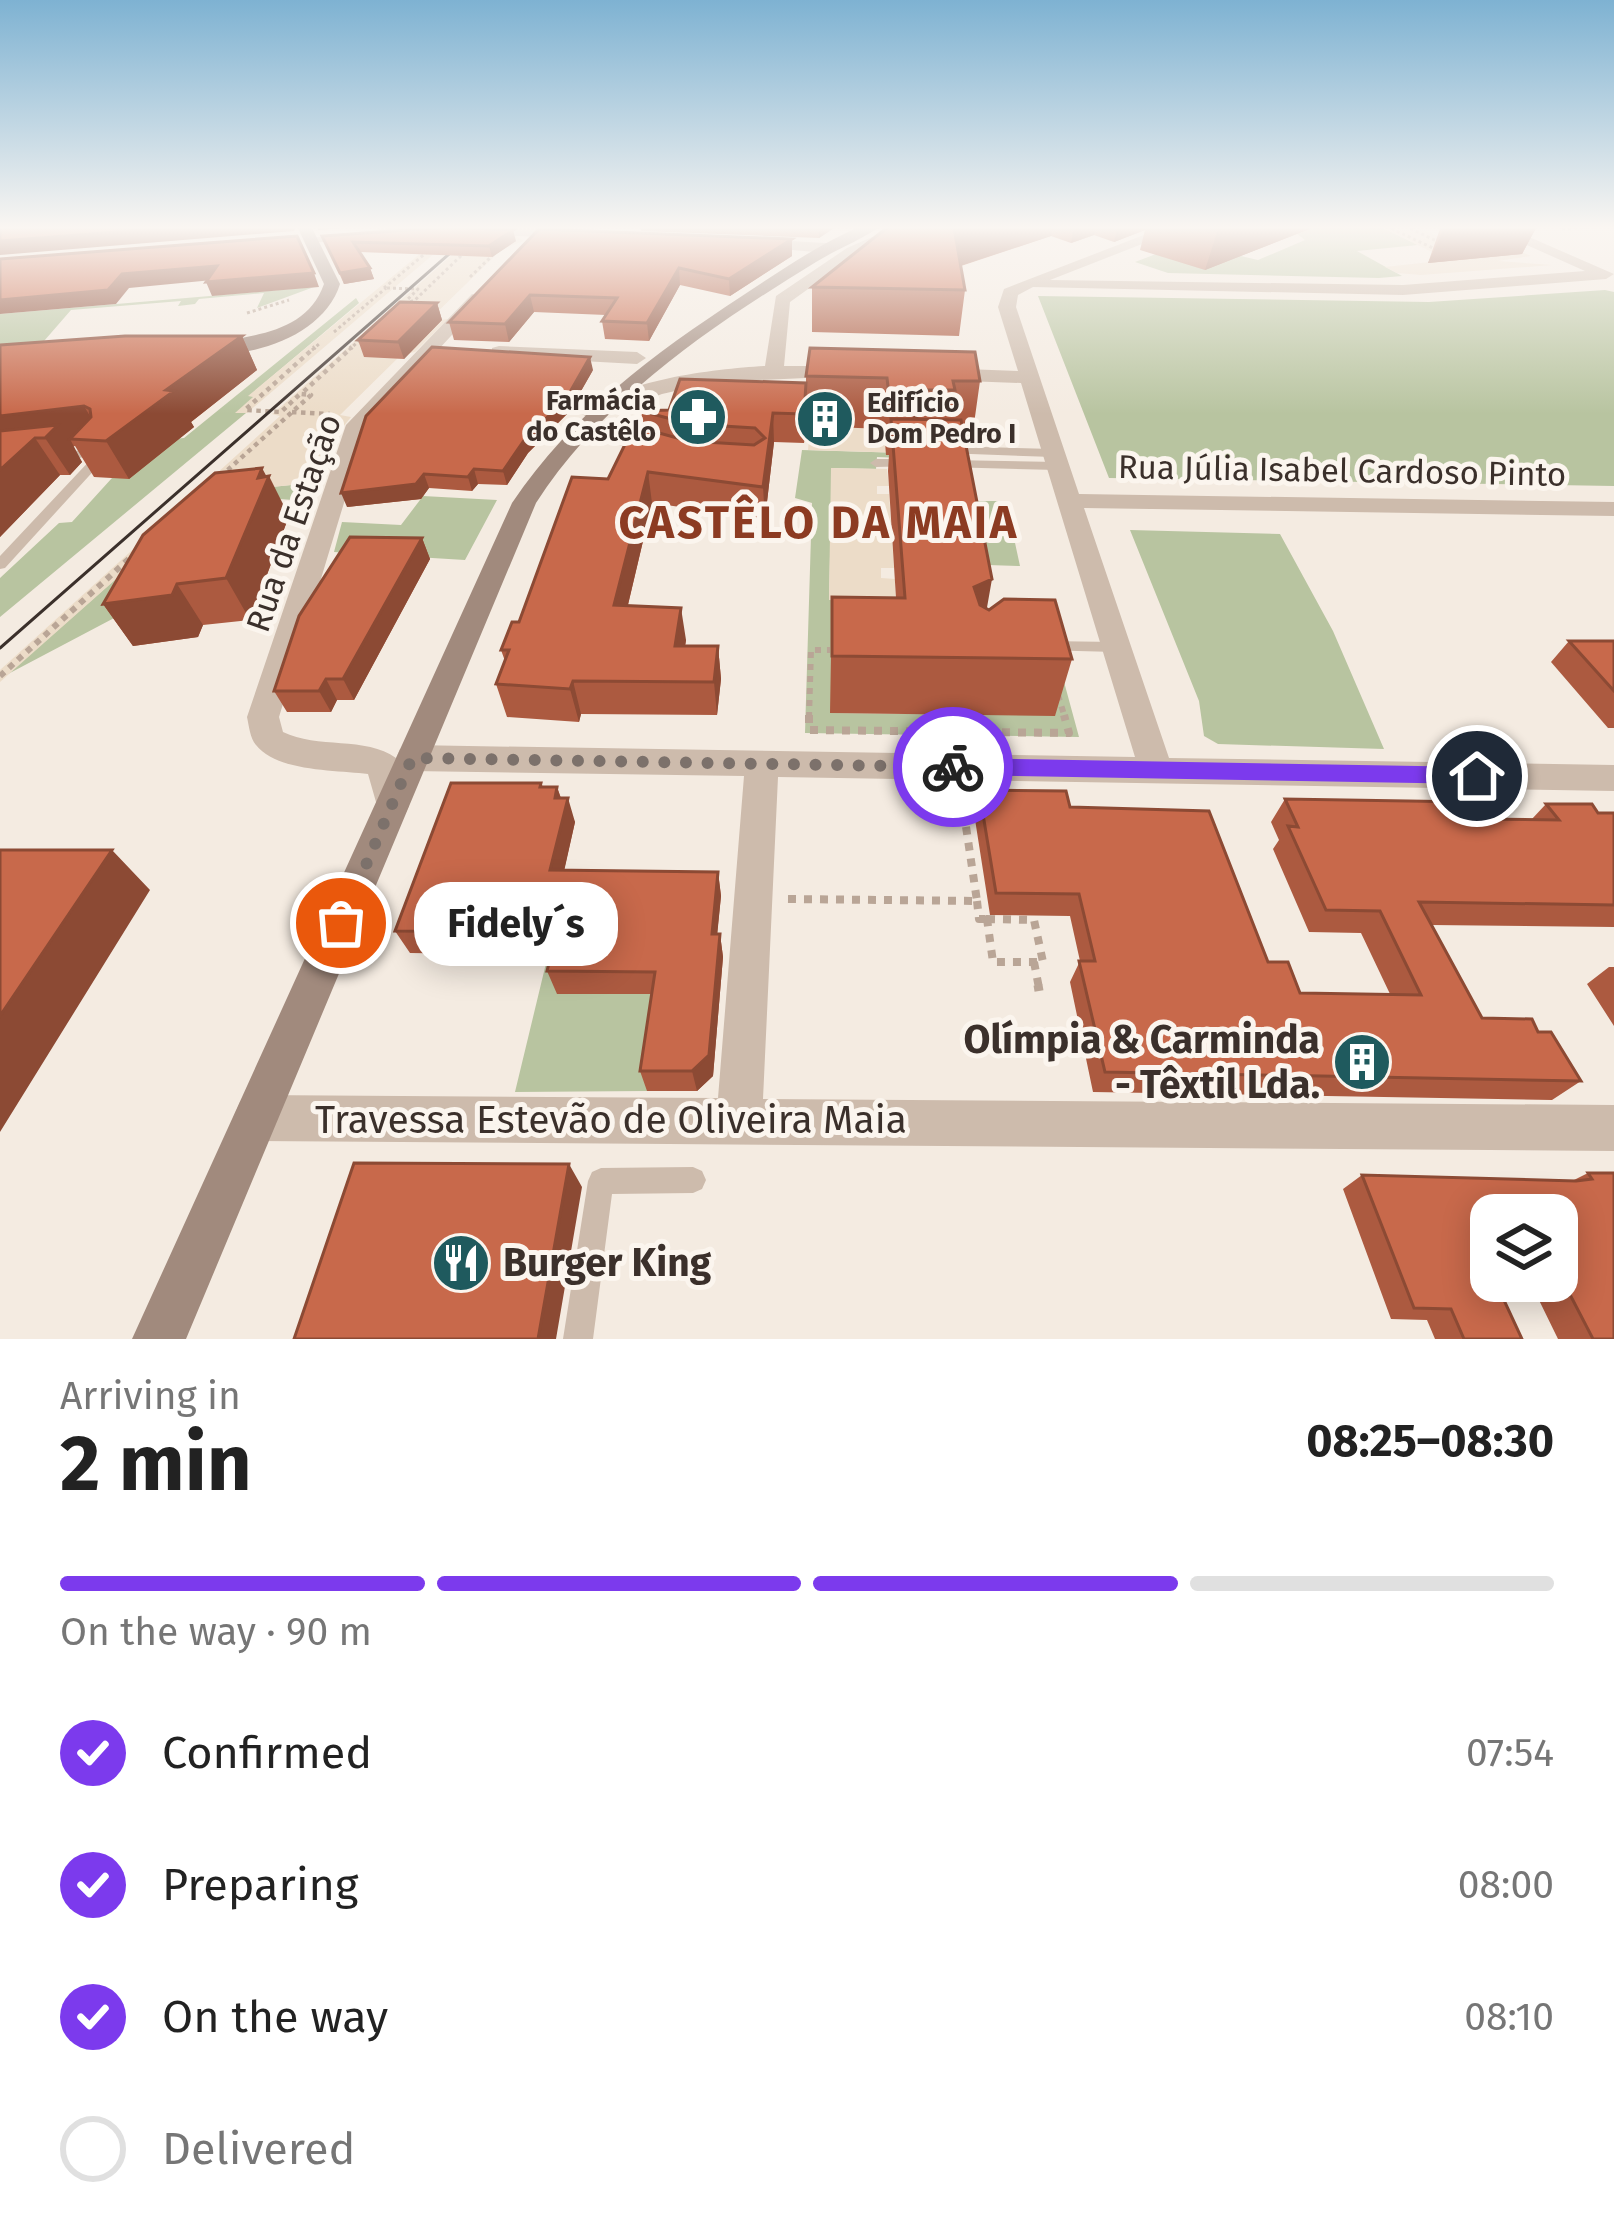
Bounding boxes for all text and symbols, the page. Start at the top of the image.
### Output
place label: Farmácia do Castêlo [526,385,656,448]
pharmacy icon: Farmácia do Castêlo [667,386,729,448]
place label: Edifício Dom Pedro I [867,387,1016,450]
building icon: Edifício Dom Pedro I [794,388,856,450]
street label: Rua da Estação [238,409,350,637]
street label: Rua Júlia Isabel Cardoso Pinto [1117,447,1567,495]
district label: CASTÊLO DA MAIA [619,494,1019,550]
courier [893,707,1013,827]
pin [1426,725,1528,827]
icon: bike [920,734,986,800]
icon: home [1444,743,1510,809]
pin [290,872,392,974]
callout: Fidely´s [413,881,617,965]
icon: bag [308,890,374,956]
text: Fidely´s [447,901,585,947]
place label: Olímpia & Carminda - Têxtil Lda. [963,1017,1320,1108]
building icon: Olímpia & Carminda - Têxtil Lda. [1331,1031,1393,1093]
street label: Travessa Estevão de Oliveira Maia [315,1097,907,1143]
map controls [1470,1194,1578,1302]
button: layers [1470,1194,1578,1302]
restaurant icon: Burger King [430,1232,492,1294]
place label: Burger King [503,1240,712,1286]
text: Arriving in [60,1373,241,1419]
text: 08:25–08:30 [1306,1414,1554,1468]
text: 2 min [60,1417,252,1511]
text: On the way · 90 m [60,1609,372,1655]
icon: check [60,1720,126,1786]
text: Confirmed [162,1726,372,1780]
text: 07:54 [1466,1730,1554,1776]
icon: check [60,1852,126,1918]
text: Preparing [162,1858,358,1912]
text: 08:00 [1458,1862,1554,1908]
icon: check [60,1984,126,2050]
text: On the way [162,1990,388,2044]
text: 08:10 [1464,1994,1554,2040]
text: Delivered [162,2122,355,2176]

